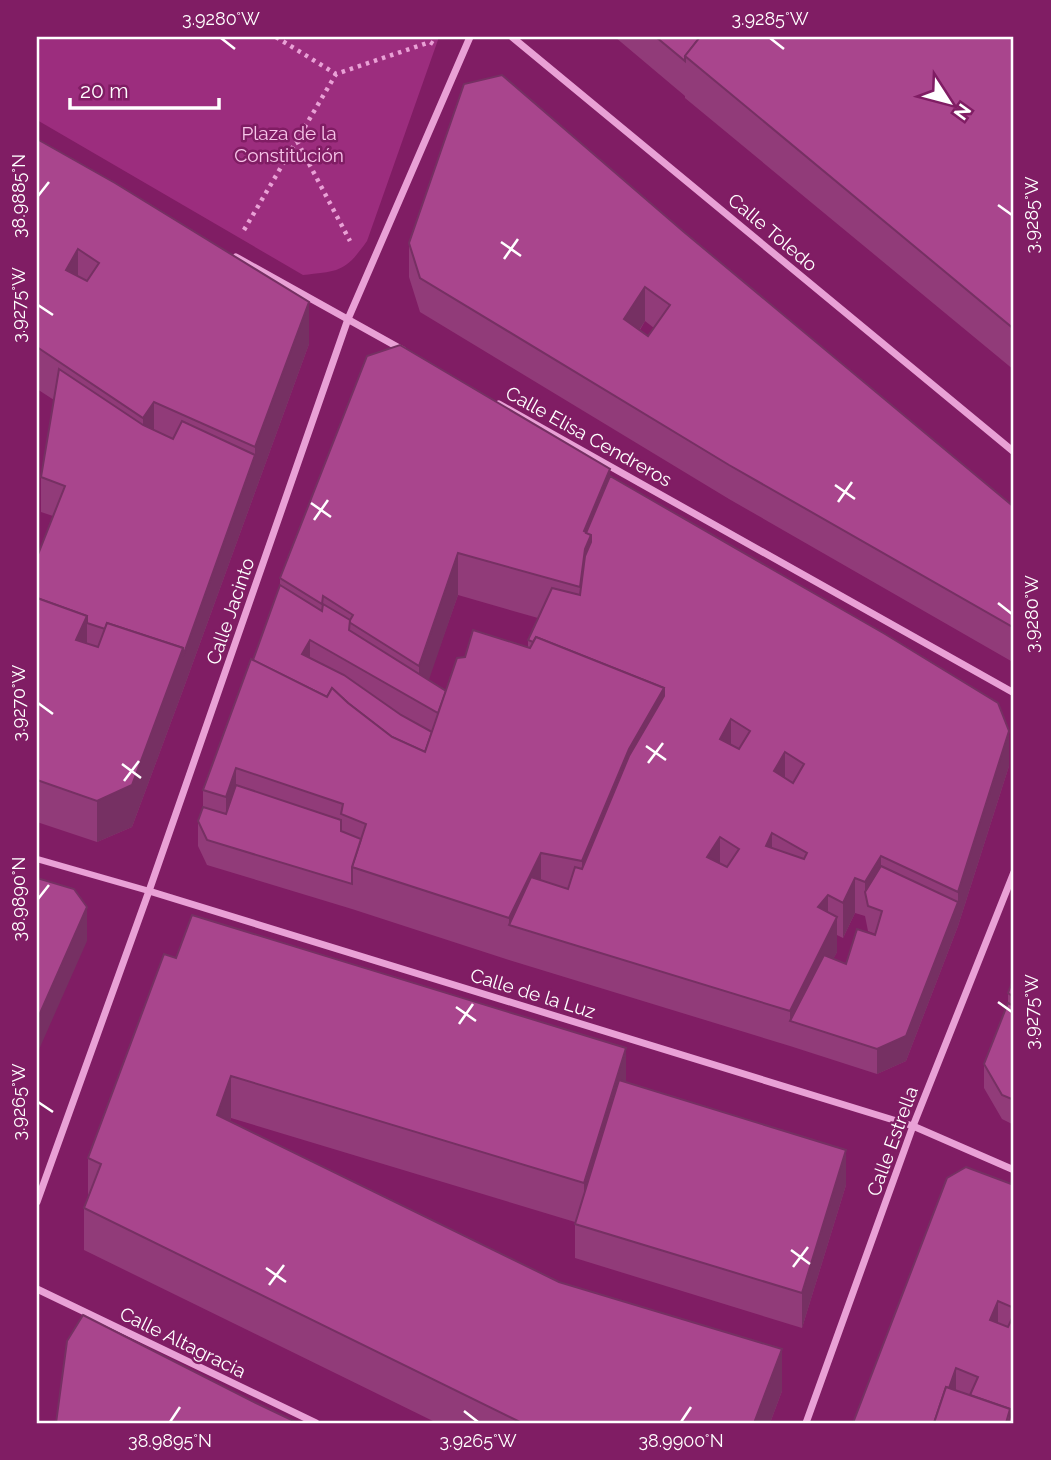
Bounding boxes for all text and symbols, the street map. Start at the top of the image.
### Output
text: 3.9280°W [182,8,260,29]
text: 3.9285°W [731,8,809,29]
scale bar [70,66,219,110]
north arrow [914,66,984,136]
text: 20 m [80,78,128,103]
text: N [950,100,976,124]
park label: Plaza de la Constitución [234,122,344,166]
text: 38.9885°N [8,154,29,238]
text: 3.9285°W [1021,176,1042,254]
street label: Calle Toledo [724,188,822,276]
text: 3.9275°W [8,267,29,343]
street label: Calle Elisa Cendreros [502,381,676,491]
street label: Calle Jacinto [201,555,259,667]
text: 3.9280°W [1021,575,1042,653]
text: 3.9270°W [8,664,29,741]
text: 38.9890°N [8,857,29,941]
street label: Calle de la Luz [468,964,598,1022]
text: 3.9275°W [1021,974,1042,1050]
text: 3.9265°W [8,1063,29,1141]
street label: Calle Estrella [862,1083,922,1199]
street label: Calle Altagracia [116,1302,250,1382]
text: 38.9895°N [128,1430,212,1451]
text: 3.9265°W [439,1430,517,1451]
text: 38.9900°N [638,1430,724,1451]

